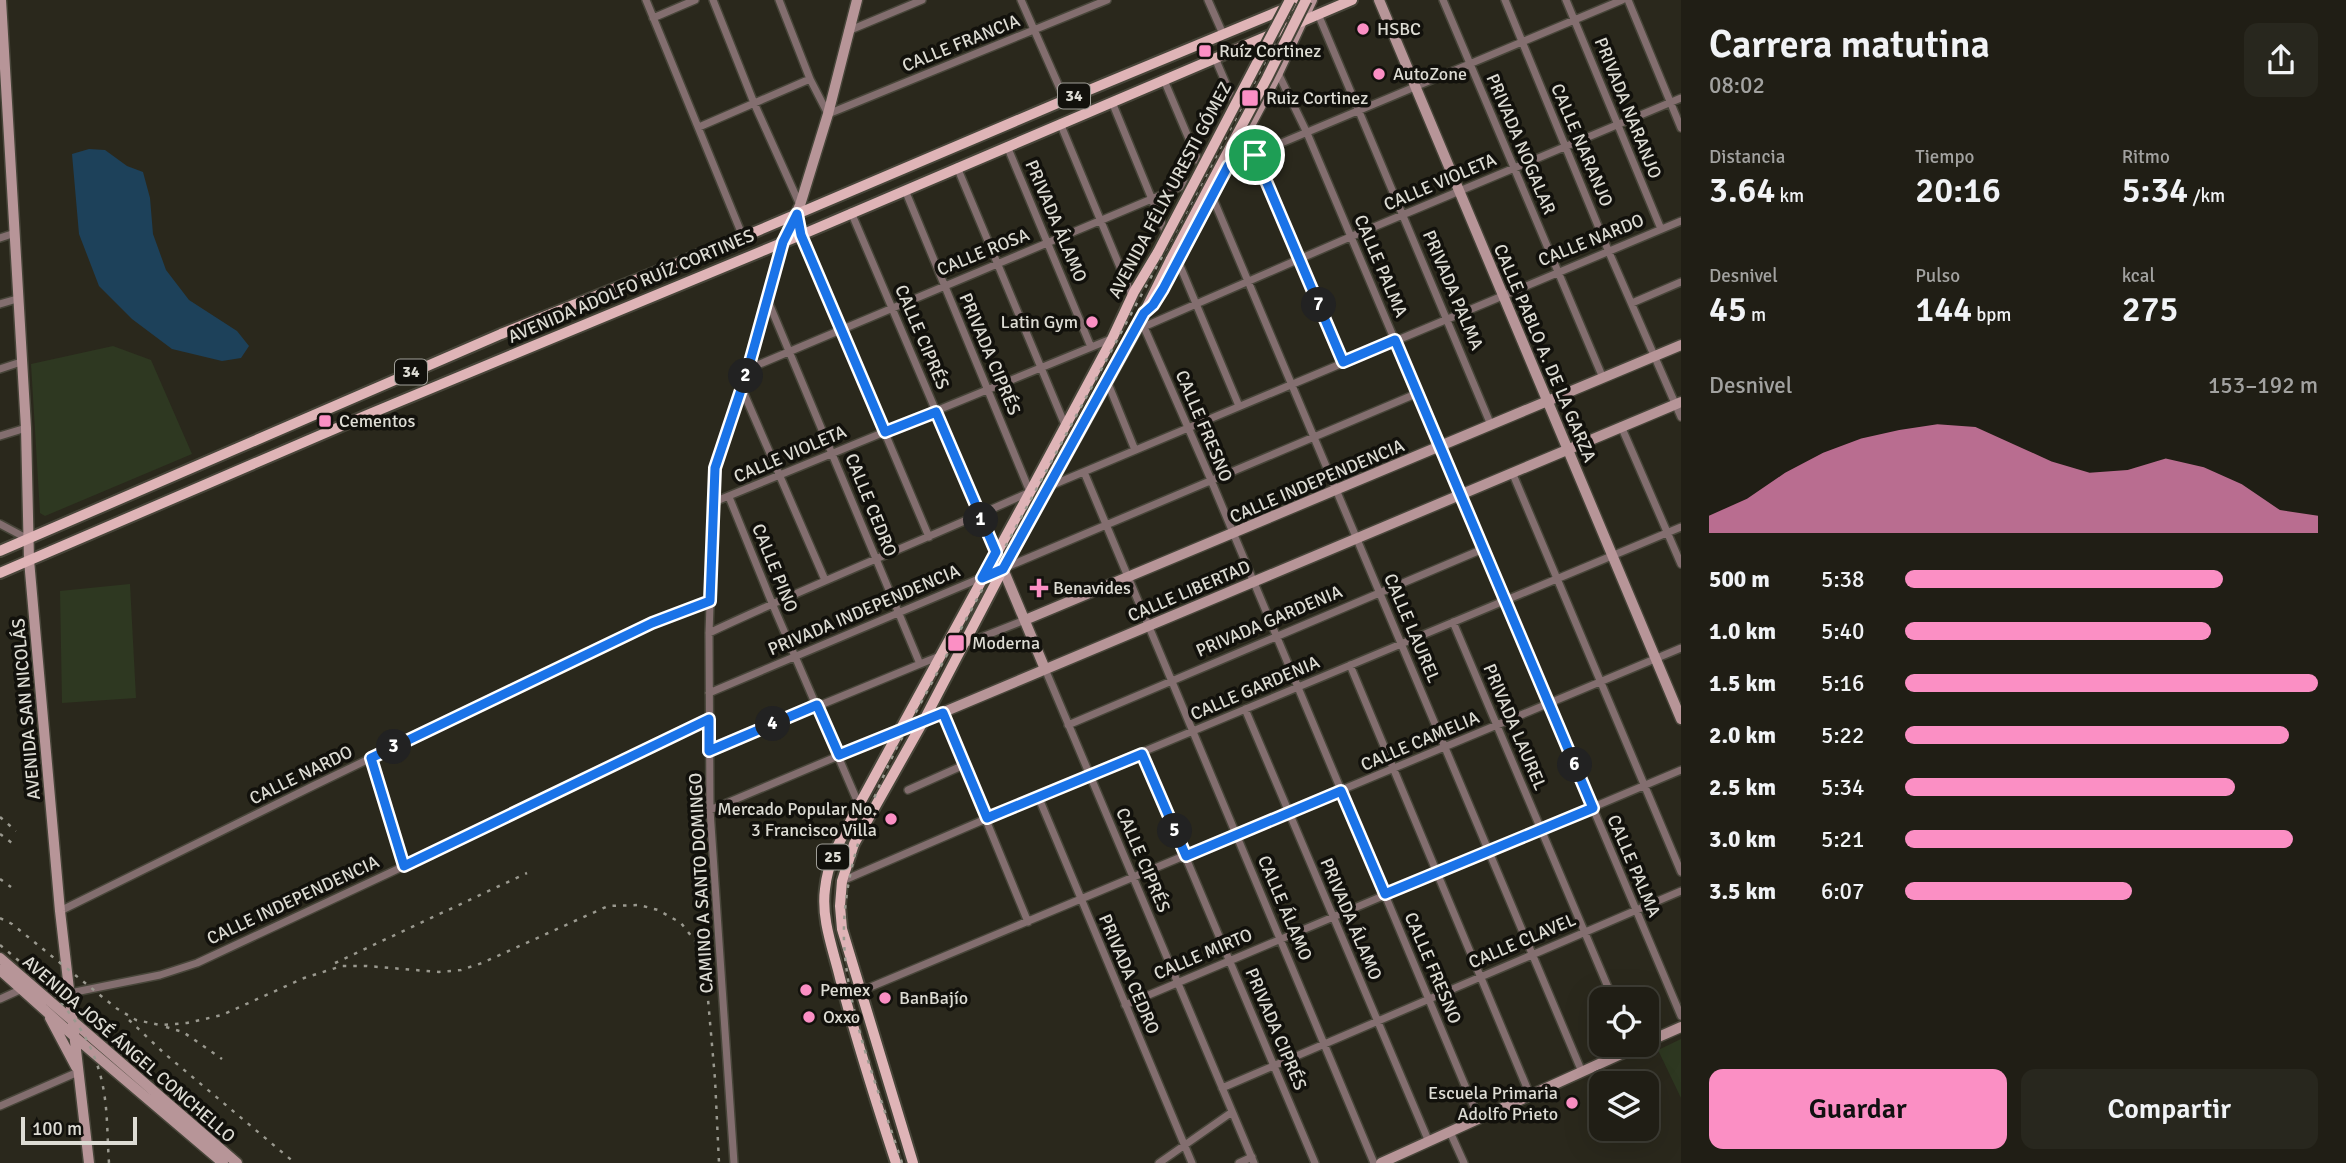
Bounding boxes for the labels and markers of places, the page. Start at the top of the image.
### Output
place label: HSBC [1377,18,1421,40]
marker: HSBC [1355,21,1371,37]
place label: Ruíz Cortinez [1219,40,1321,62]
marker: Ruíz Cortinez [1197,43,1213,59]
place label: AutoZone [1393,63,1467,85]
marker: AutoZone [1371,66,1387,82]
place label: Ruiz Cortinez [1266,87,1368,109]
marker: Ruiz Cortinez [1240,88,1260,108]
pin [1225,125,1285,185]
pin: 7 [1302,288,1336,322]
place label: Latin Gym [1001,311,1078,333]
marker: Latin Gym [1084,314,1100,330]
pin: 2 [728,358,764,394]
place label: Cementos [339,410,415,432]
marker: Cementos [317,413,333,429]
pin: 1 [964,503,998,538]
place label: Benavides [1053,577,1131,599]
marker: Benavides [1031,580,1047,596]
place label: Moderna [972,632,1040,654]
marker: Moderna [946,633,966,653]
pin: 4 [756,706,790,742]
pin: 3 [376,730,412,764]
pin: 6 [1558,748,1592,782]
place label: Mercado Popular No. 3 Francisco Villa [717,798,877,841]
marker: Mercado Popular No. 3 Francisco Villa [883,811,899,827]
pin: 5 [1158,814,1192,848]
place label: Pemex [820,979,871,1001]
marker: Pemex [798,982,814,998]
place label: BanBajío [899,987,968,1009]
marker: BanBajío [877,990,893,1006]
place label: Oxxo [823,1006,860,1028]
marker: Oxxo [801,1009,817,1025]
place label: Escuela Primaria Adolfo Prieto [1428,1082,1558,1125]
marker: Escuela Primaria Adolfo Prieto [1564,1095,1580,1111]

